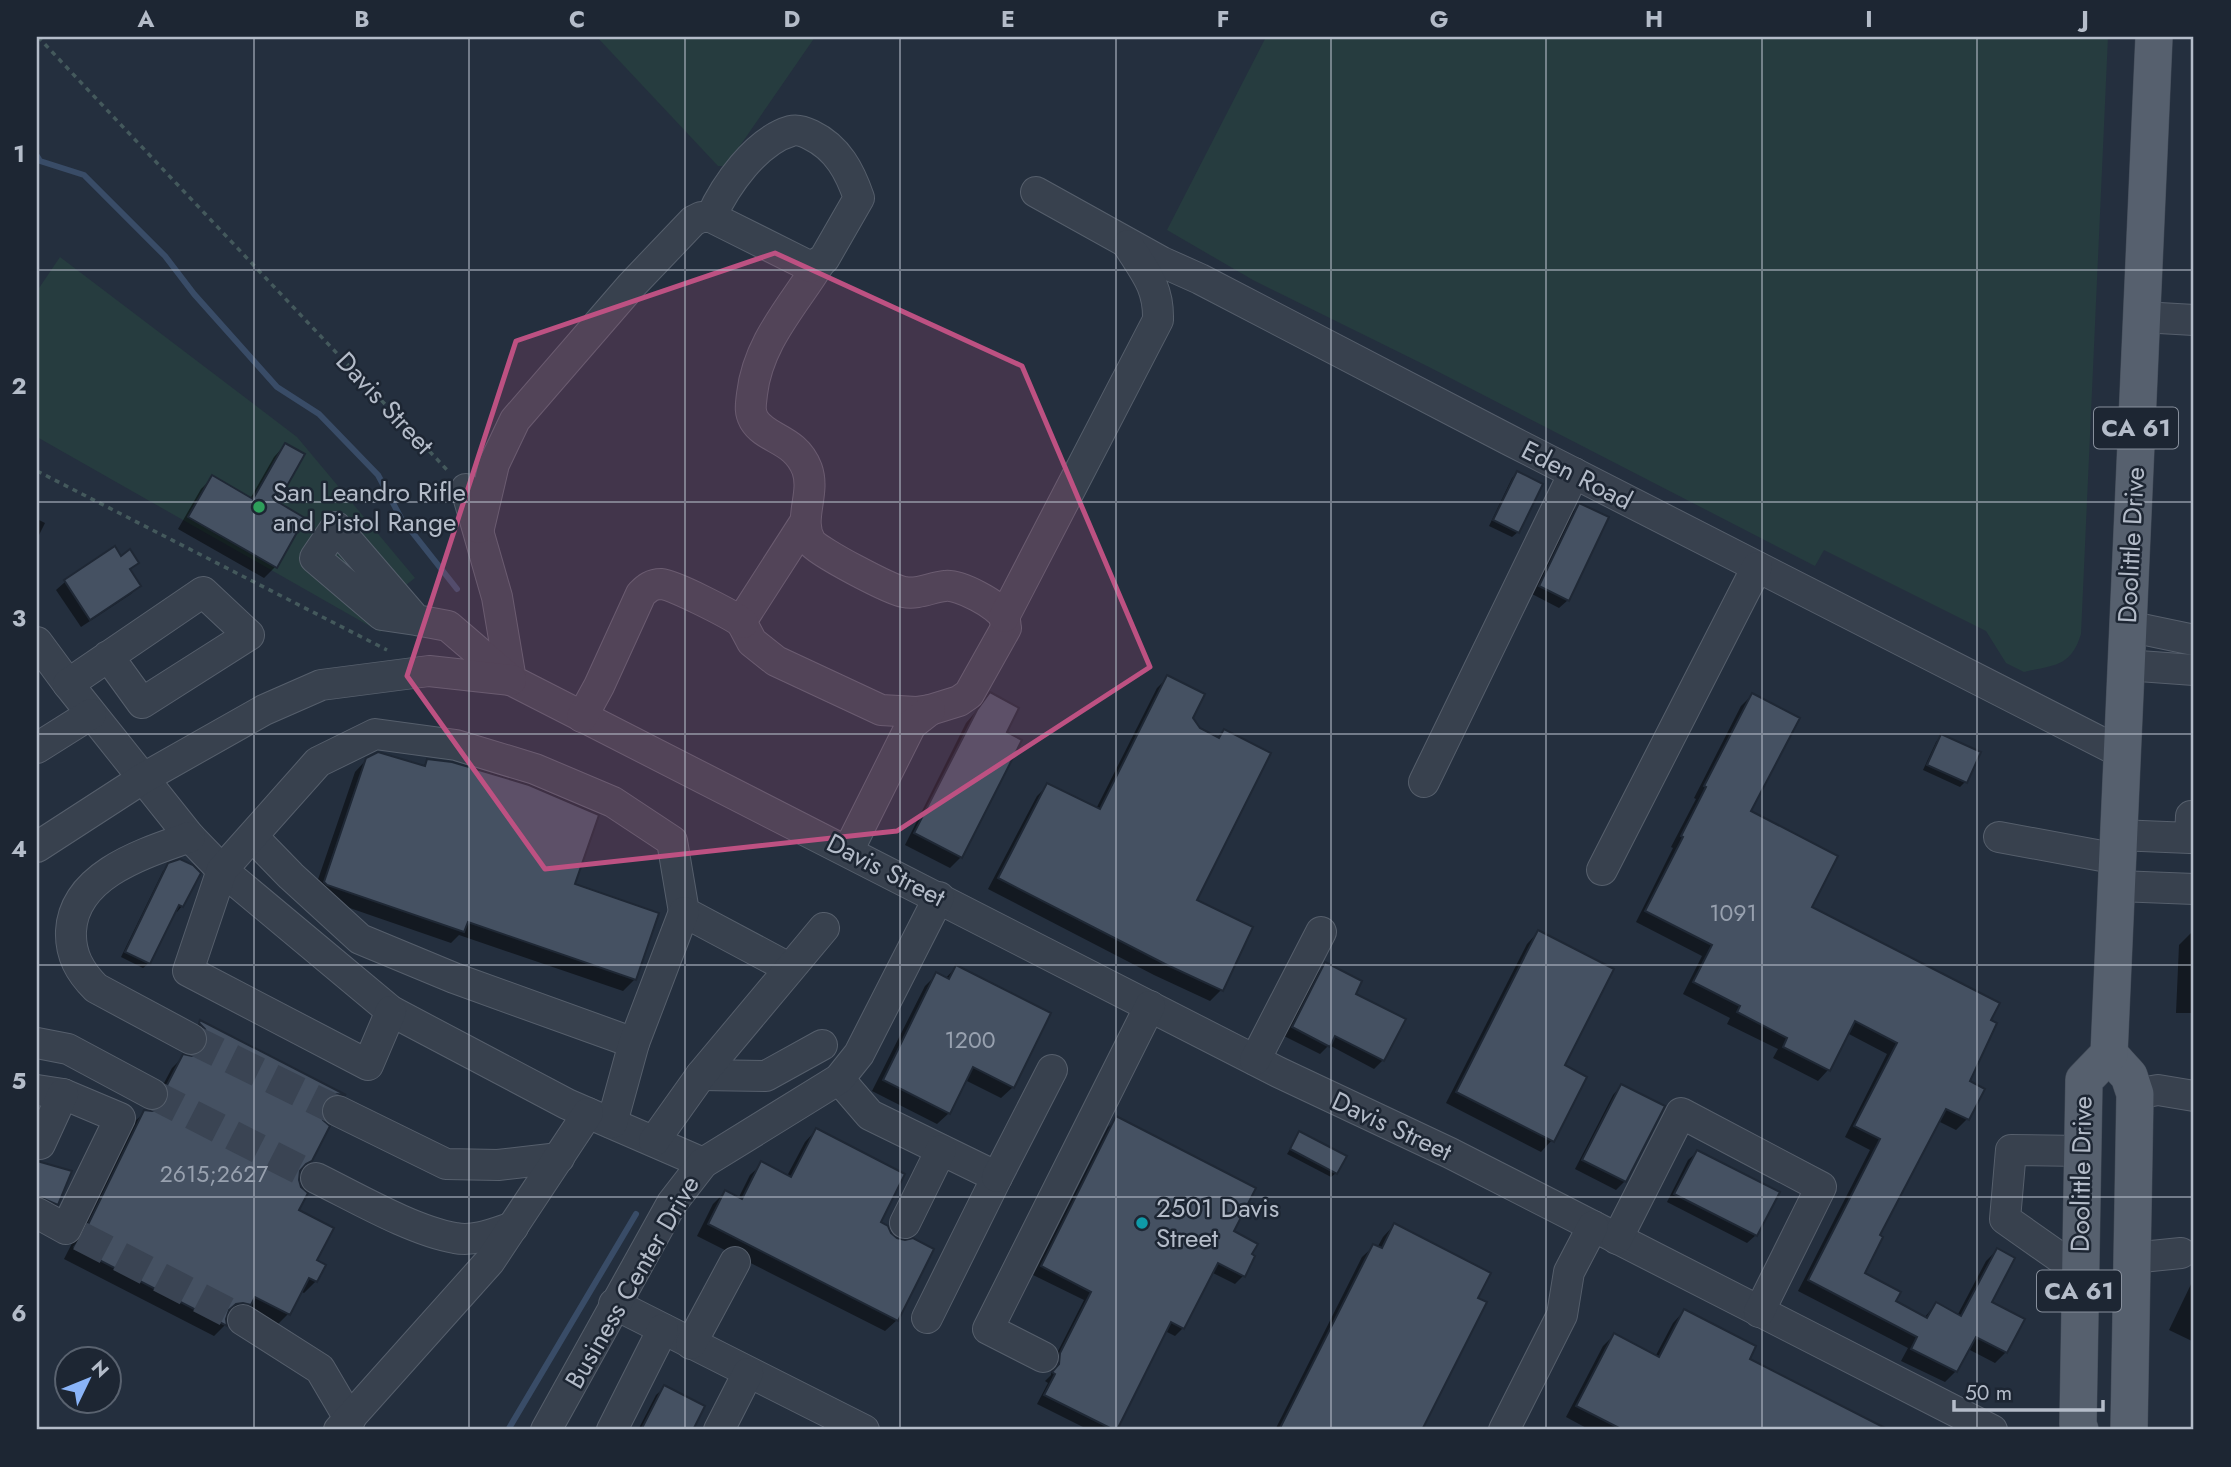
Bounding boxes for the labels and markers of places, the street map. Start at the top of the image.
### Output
place label: San Leandro Rifle and Pistol Range [273,473,466,541]
marker: San Leandro Rifle and Pistol Range [251,499,267,515]
place label: 2501 Davis Street [1156,1189,1279,1257]
marker: 2501 Davis Street [1134,1215,1150,1231]

